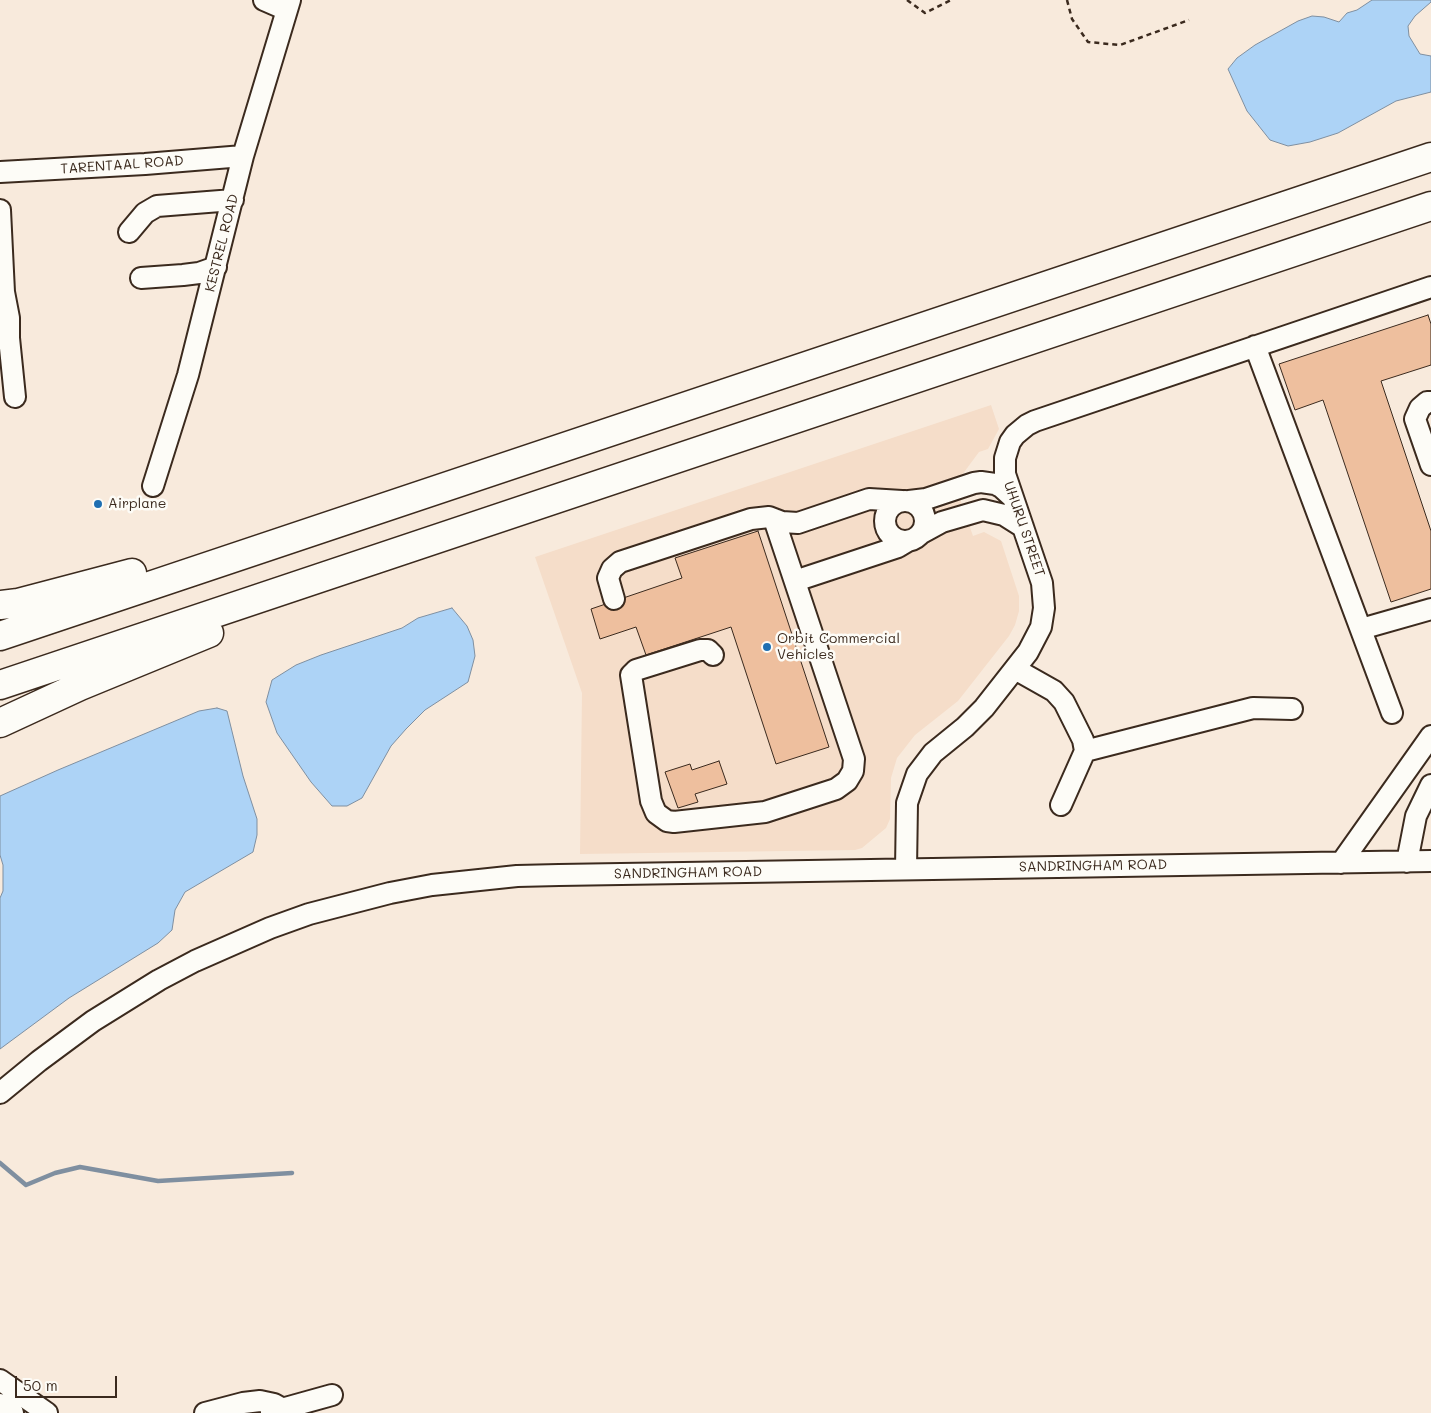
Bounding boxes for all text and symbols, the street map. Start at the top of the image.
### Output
street label: TARENTAAL ROAD [60,152,184,178]
street label: KESTREL ROAD [202,192,242,294]
street label: UHURU STREET [1000,479,1048,579]
place label: Airplane [108,496,166,512]
marker: Airplane [92,498,104,510]
place label: Orbit Commercial Vehicles [777,631,900,664]
marker: Orbit Commercial Vehicles [761,641,773,653]
street label: SANDRINGHAM ROAD [1019,856,1167,876]
street label: SANDRINGHAM ROAD [614,863,762,883]
scale bar [18,1366,120,1398]
text: 50 m [23,1375,58,1395]

